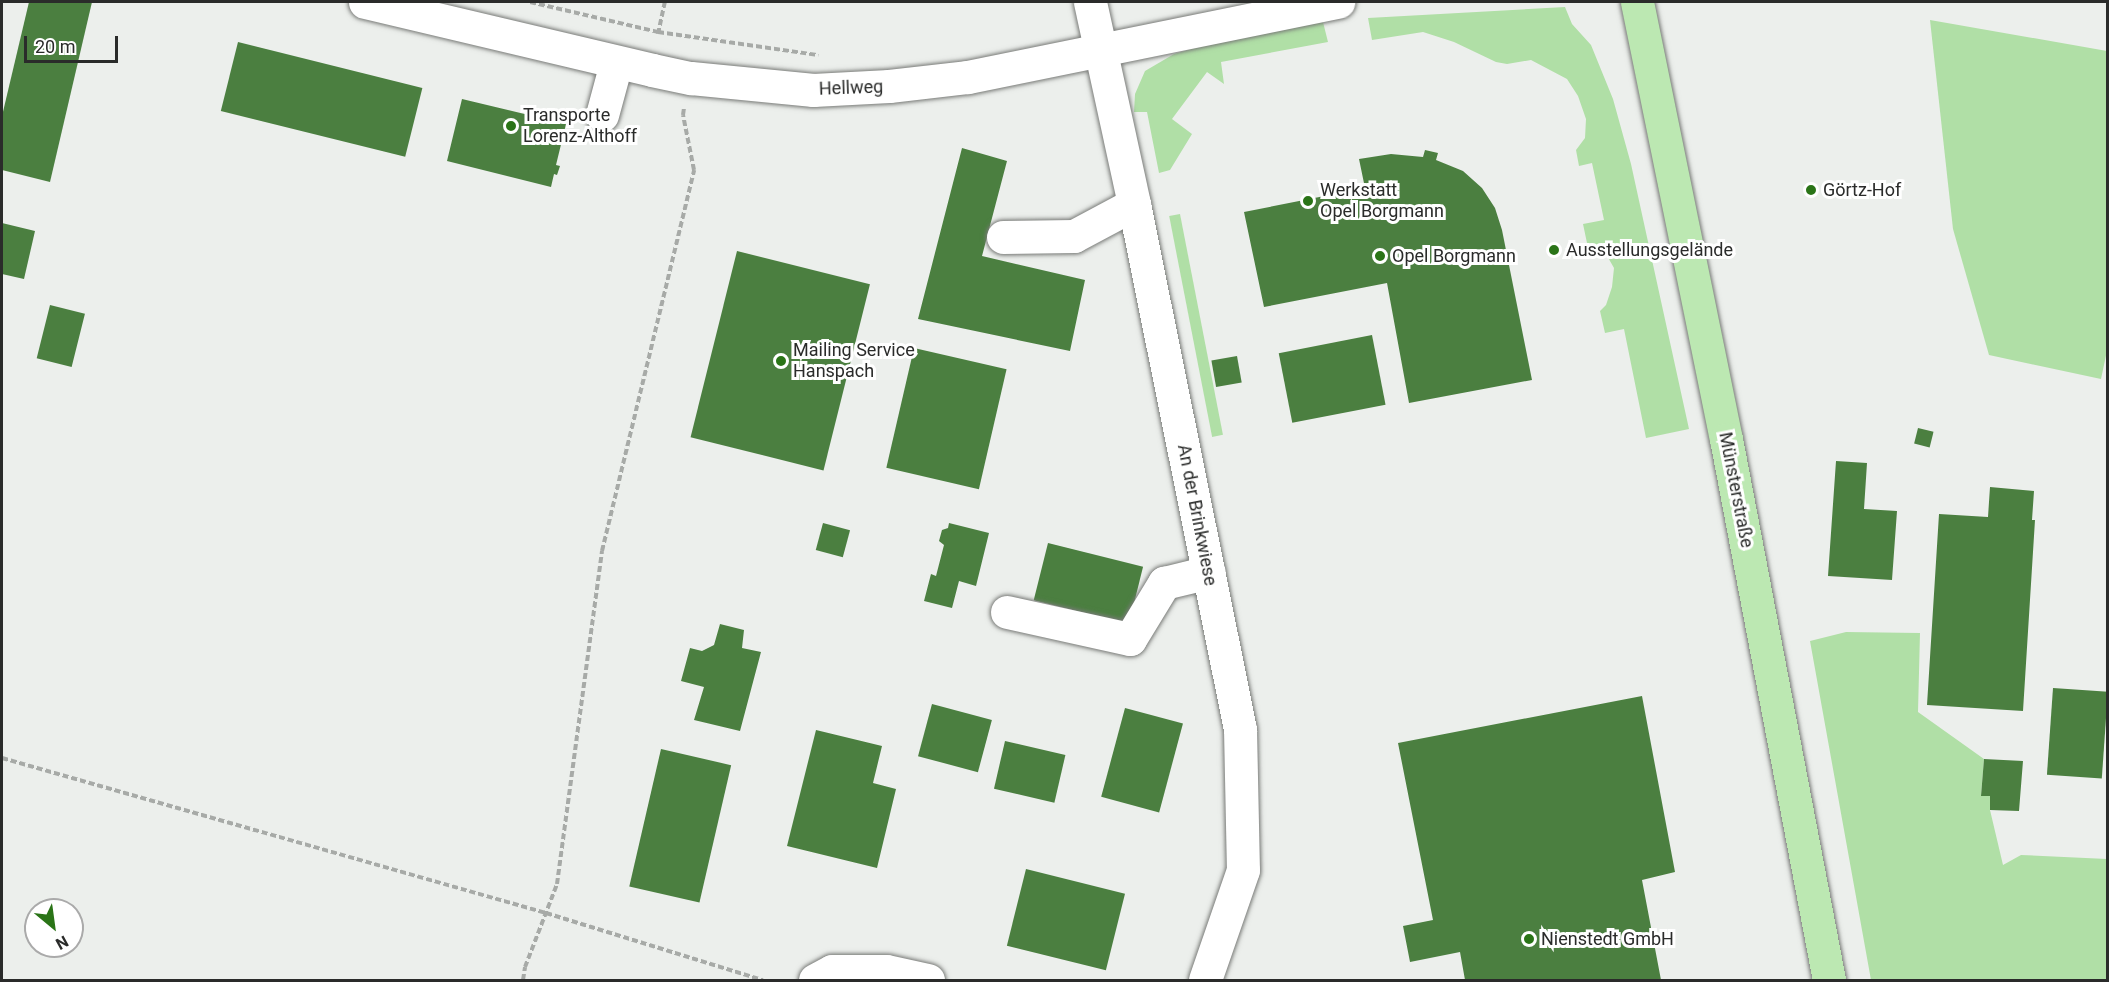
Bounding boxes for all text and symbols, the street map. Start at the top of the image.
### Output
scale bar [27,24,122,62]
text: 20 m [35,36,75,57]
street label: Hellweg [818,76,884,100]
place label: Transporte Lorenz-Althoff [523,105,637,148]
marker: Transporte Lorenz-Althoff [504,119,518,133]
place label: Görtz-Hof [1823,179,1901,201]
place label: Werkstatt Opel Borgmann [1320,180,1444,222]
marker: Görtz-Hof [1804,183,1818,197]
marker: Werkstatt Opel Borgmann [1301,194,1315,208]
place label: Ausstellungsgelände [1566,239,1733,261]
marker: Ausstellungsgelände [1547,243,1561,257]
place label: Opel Borgmann [1392,245,1516,267]
marker: Opel Borgmann [1373,249,1387,263]
place label: Mailing Service Hanspach [793,340,915,382]
marker: Mailing Service Hanspach [774,354,788,368]
street label: Münsterstraße [1714,430,1758,550]
street label: An der Brinkwiese [1173,443,1221,587]
north arrow [24,898,84,958]
place label: Nienstedt GmbH [1541,928,1674,950]
text: N [52,931,72,953]
marker: Nienstedt GmbH [1522,932,1536,946]

